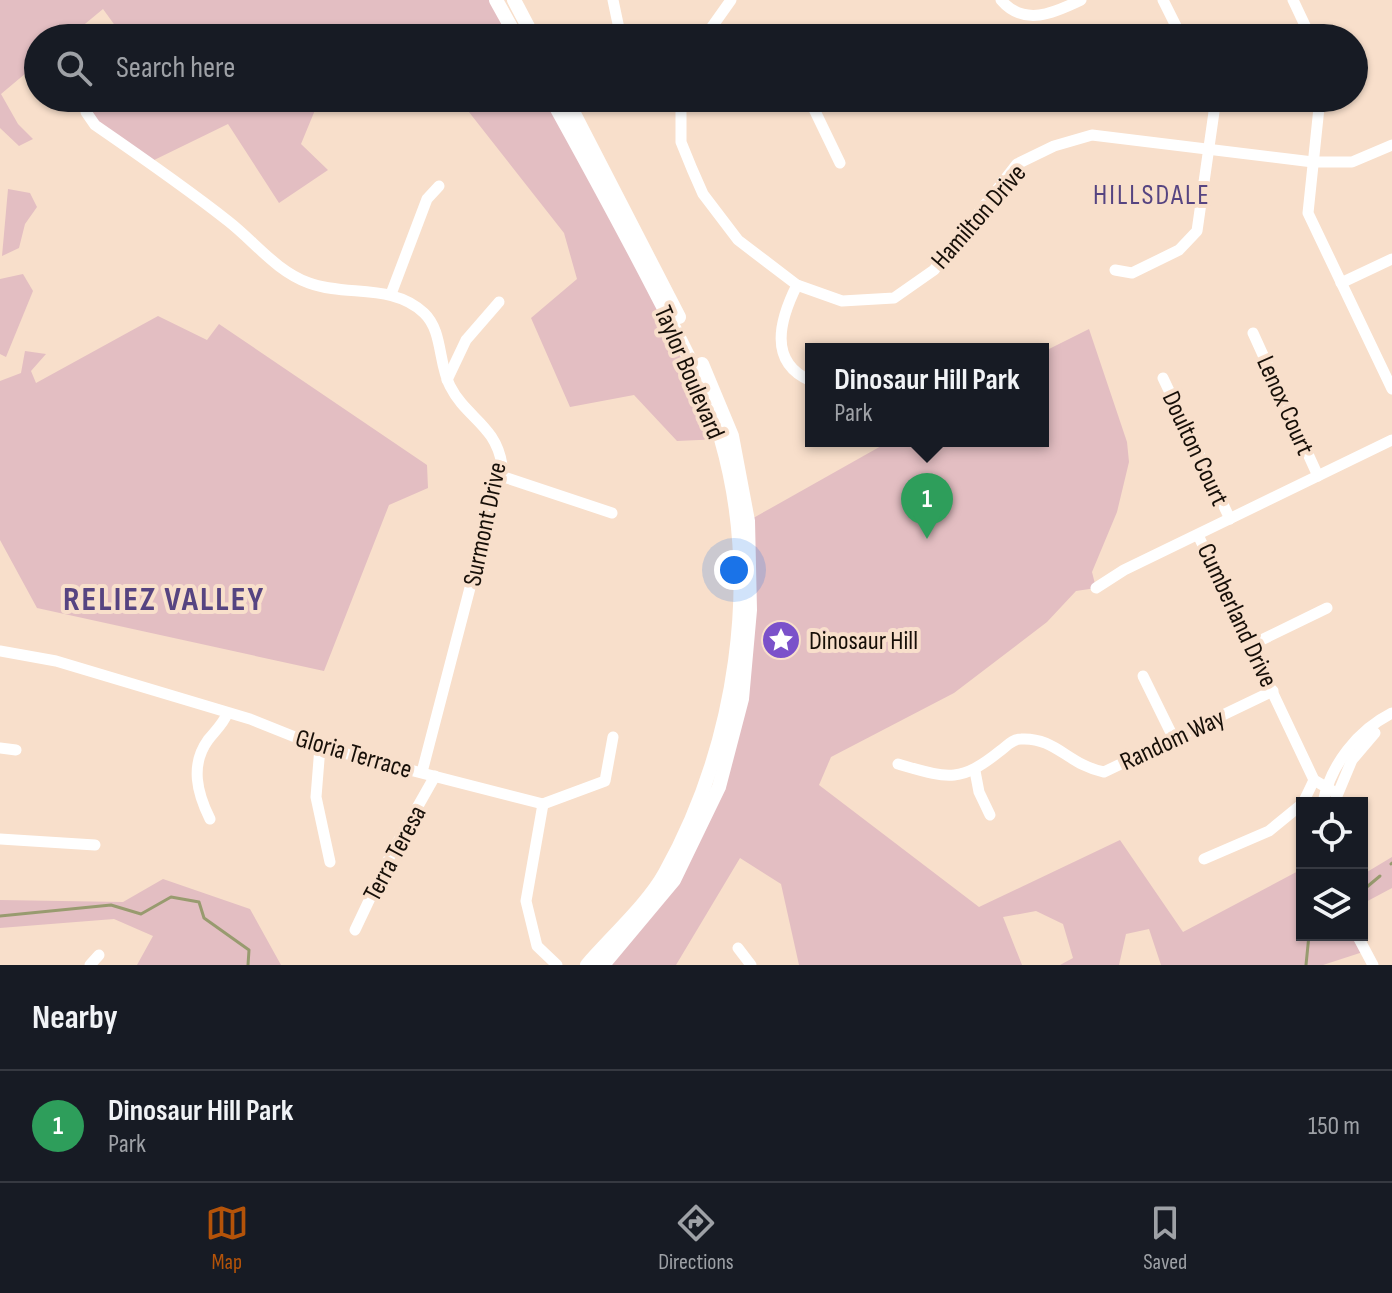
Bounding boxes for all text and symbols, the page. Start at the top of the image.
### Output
search box [24,24,1368,112]
icon: search [52,46,96,90]
text: Search here [116,50,235,86]
street label: Hamilton Drive [925,158,1033,276]
district label: HILLSDALE [1093,179,1211,212]
street label: Taylor Boulevard [647,301,731,444]
popup [805,343,1049,447]
street label: Lenox Court [1249,351,1320,460]
text: Dinosaur Hill Park [834,362,1020,398]
street label: Doulton Court [1155,386,1235,511]
text: Park [834,398,872,429]
street label: Surmont Drive [457,460,514,589]
pin: 1 [901,473,953,539]
street label: Cumberland Drive [1190,539,1283,692]
your location [714,550,754,590]
district label: RELIEZ VALLEY [63,579,265,620]
place icon: Dinosaur Hill [760,619,802,661]
place label: Dinosaur Hill [809,626,918,657]
street label: Random Way [1116,703,1230,778]
street label: Gloria Terrace [292,723,415,786]
map controls [1296,797,1368,941]
button: locate [1296,797,1368,869]
street label: Terra Teresa [357,801,433,907]
button: layers [1296,869,1368,941]
text: Nearby [32,997,118,1038]
text: Dinosaur Hill Park [108,1093,293,1129]
text: 1 [53,1111,63,1142]
text: 150 m [1308,1111,1360,1142]
text: Park [108,1129,146,1160]
tab: Map [205,1201,249,1276]
tab: Directions [658,1201,734,1276]
tab: Saved [1143,1201,1187,1276]

